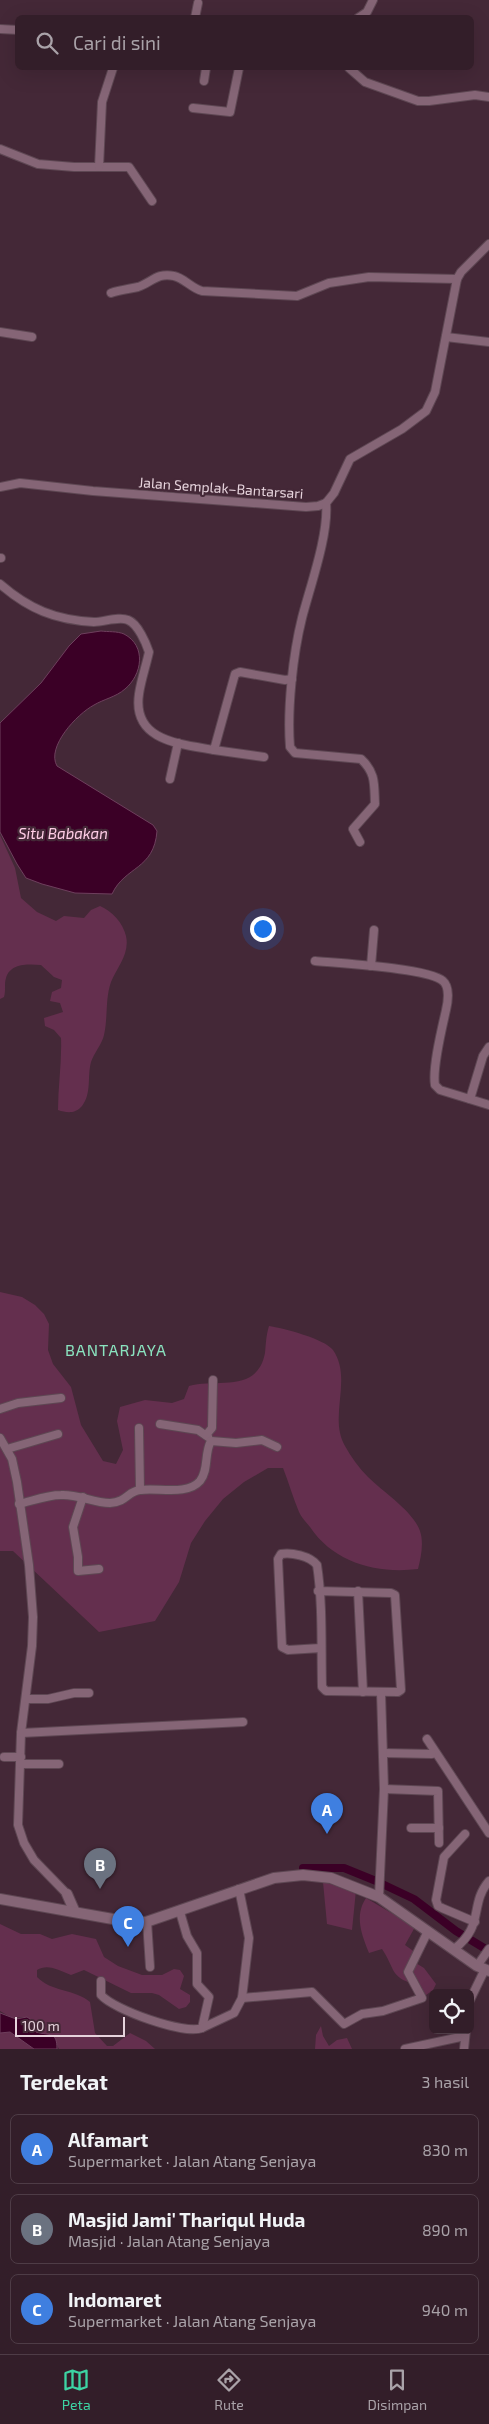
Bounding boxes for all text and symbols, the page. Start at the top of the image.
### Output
search box [15,15,474,70]
icon: search [33,29,61,57]
text: Cari di sini [73,31,161,54]
street label: Jalan Semplak–Bantarsari [138,473,304,502]
water label: Situ Babakan [18,824,108,842]
your location [250,916,276,942]
district label: BANTARJAYA [65,1340,167,1359]
pin: A [311,1793,343,1834]
pin: B [84,1848,116,1889]
pin: C [112,1906,144,1947]
map controls [429,1989,474,2034]
button: locate [429,1989,474,2034]
scale bar [15,2014,125,2037]
text: 100 m [22,2017,60,2034]
text: Terdekat [20,2069,108,2094]
text: 3 hasil [422,2072,469,2091]
text: Alfamart [68,2128,148,2151]
text: A [32,2140,42,2159]
text: 830 m [422,2140,468,2159]
text: Supermarket · Jalan Atang Senjaya [68,2151,316,2170]
text: Masjid Jami' Thariqul Huda [68,2208,305,2231]
text: B [32,2220,42,2239]
text: 890 m [422,2220,468,2239]
text: Masjid · Jalan Atang Senjaya [68,2231,270,2250]
text: Indomaret [68,2288,162,2311]
text: C [32,2300,42,2319]
text: 940 m [422,2300,468,2319]
text: Supermarket · Jalan Atang Senjaya [68,2311,316,2330]
tab: Peta [62,2366,91,2413]
tab: Rute [214,2366,244,2413]
tab: Disimpan [368,2366,427,2413]

